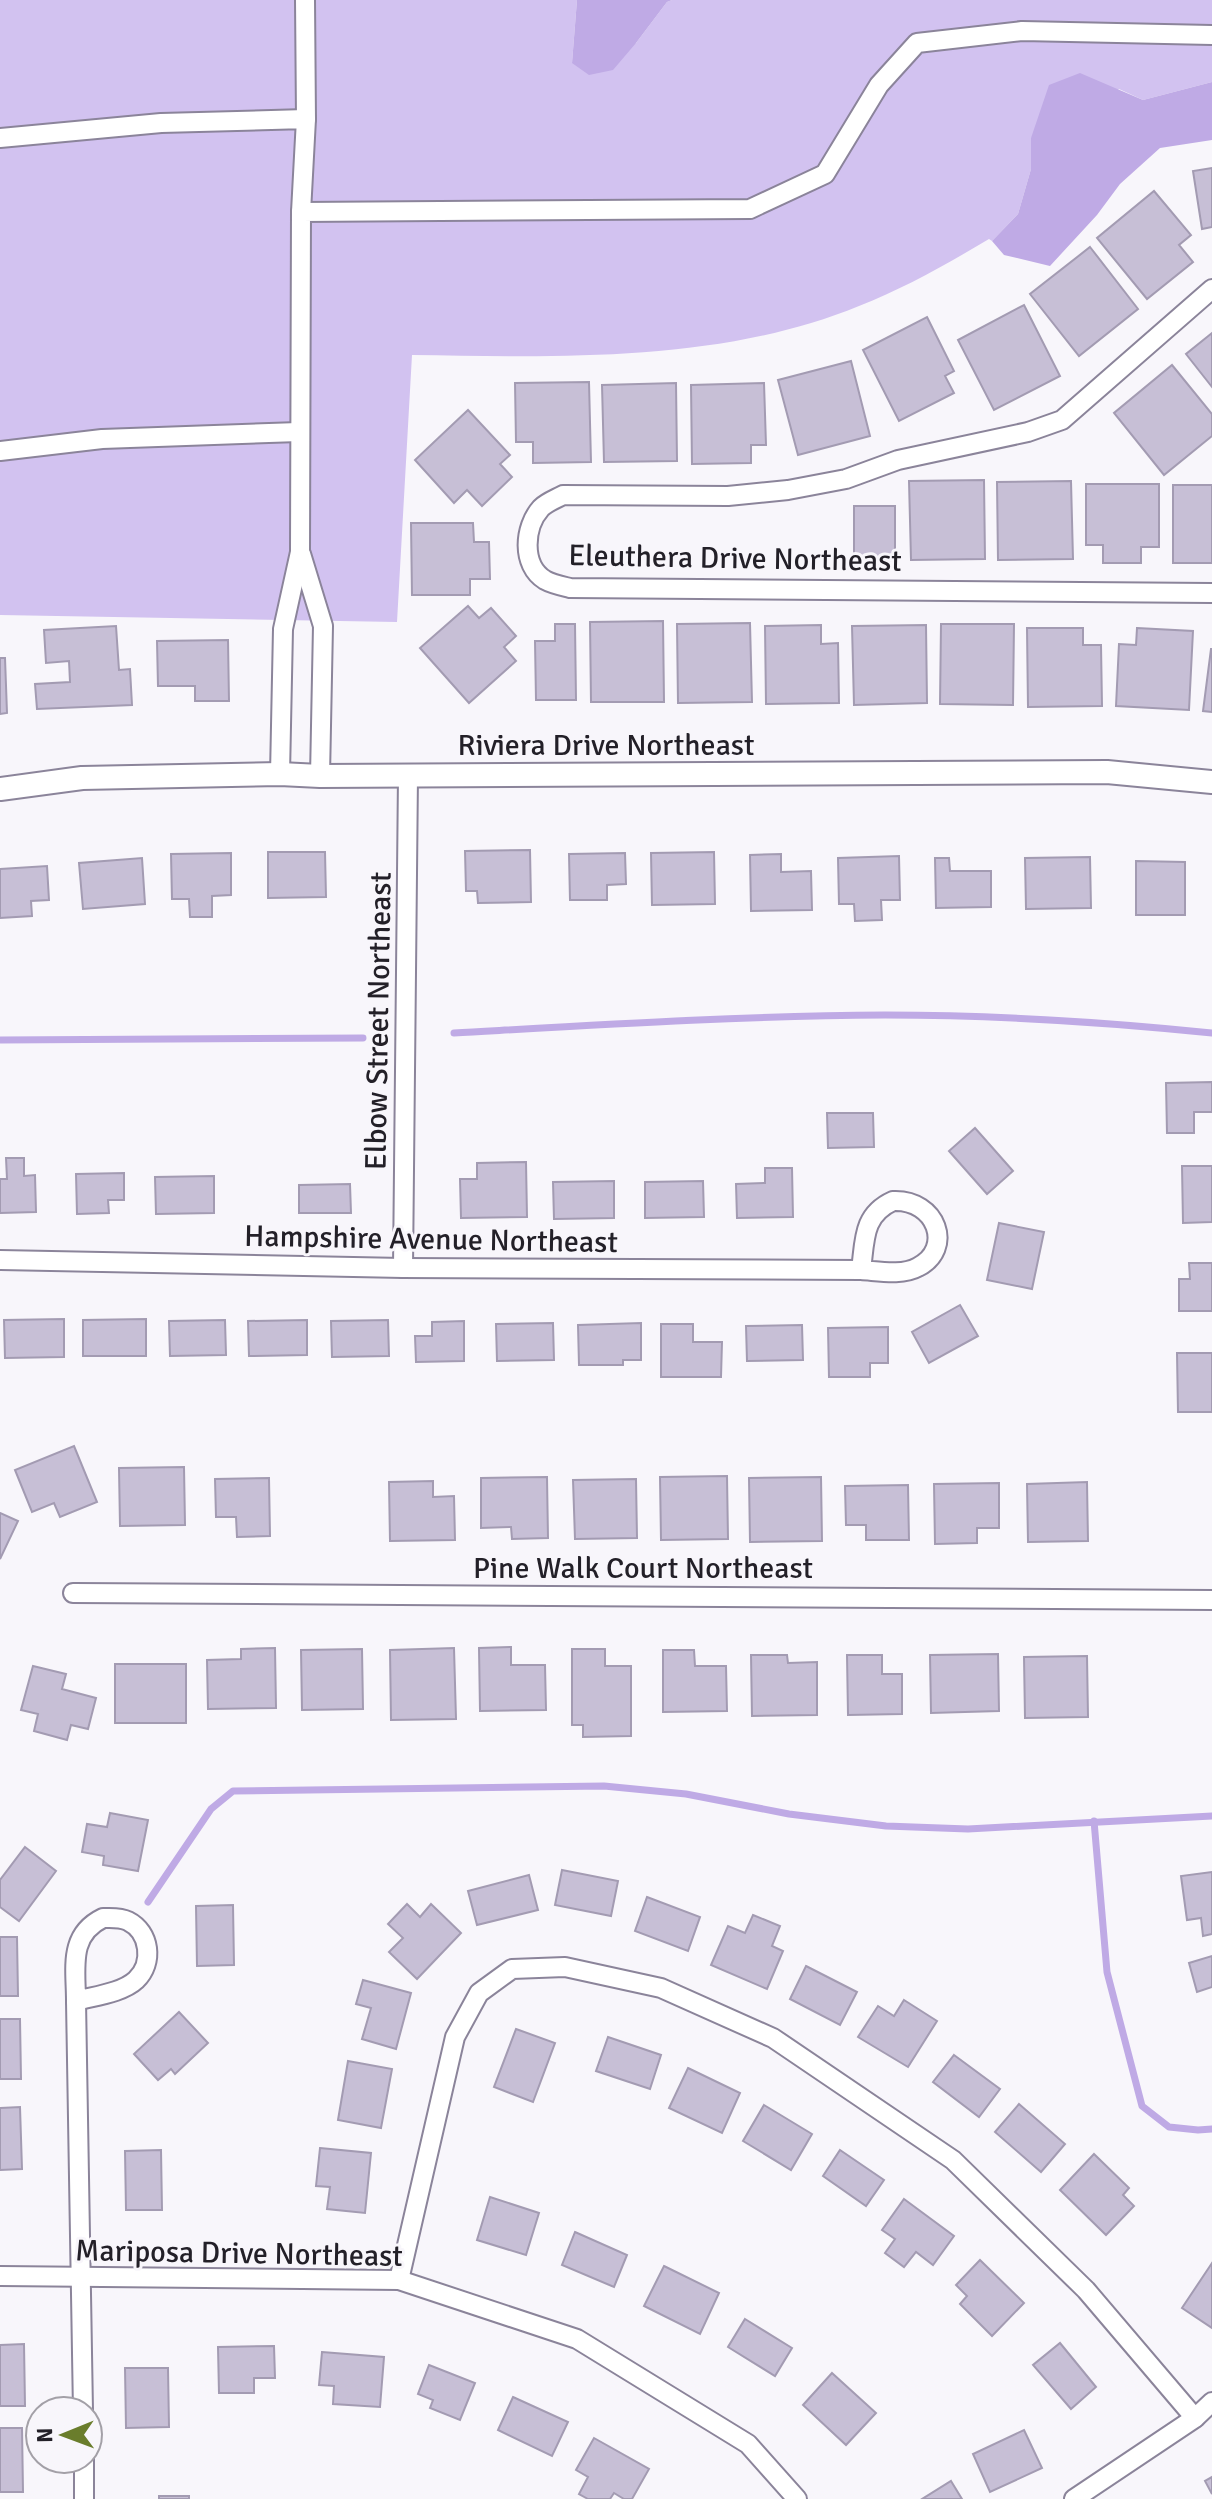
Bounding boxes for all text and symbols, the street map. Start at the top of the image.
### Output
street label: Eleuthera Drive Northeast [568,537,902,580]
street label: Riviera Drive Northeast [458,727,754,764]
street label: Elbow Street Northeast [357,872,400,1170]
street label: Hampshire Avenue Northeast [244,1218,618,1261]
street label: Pine Walk Court Northeast [473,1550,813,1587]
street label: Mariposa Drive Northeast [75,2232,403,2275]
north arrow [24,2395,104,2475]
text: N [31,2427,58,2443]

